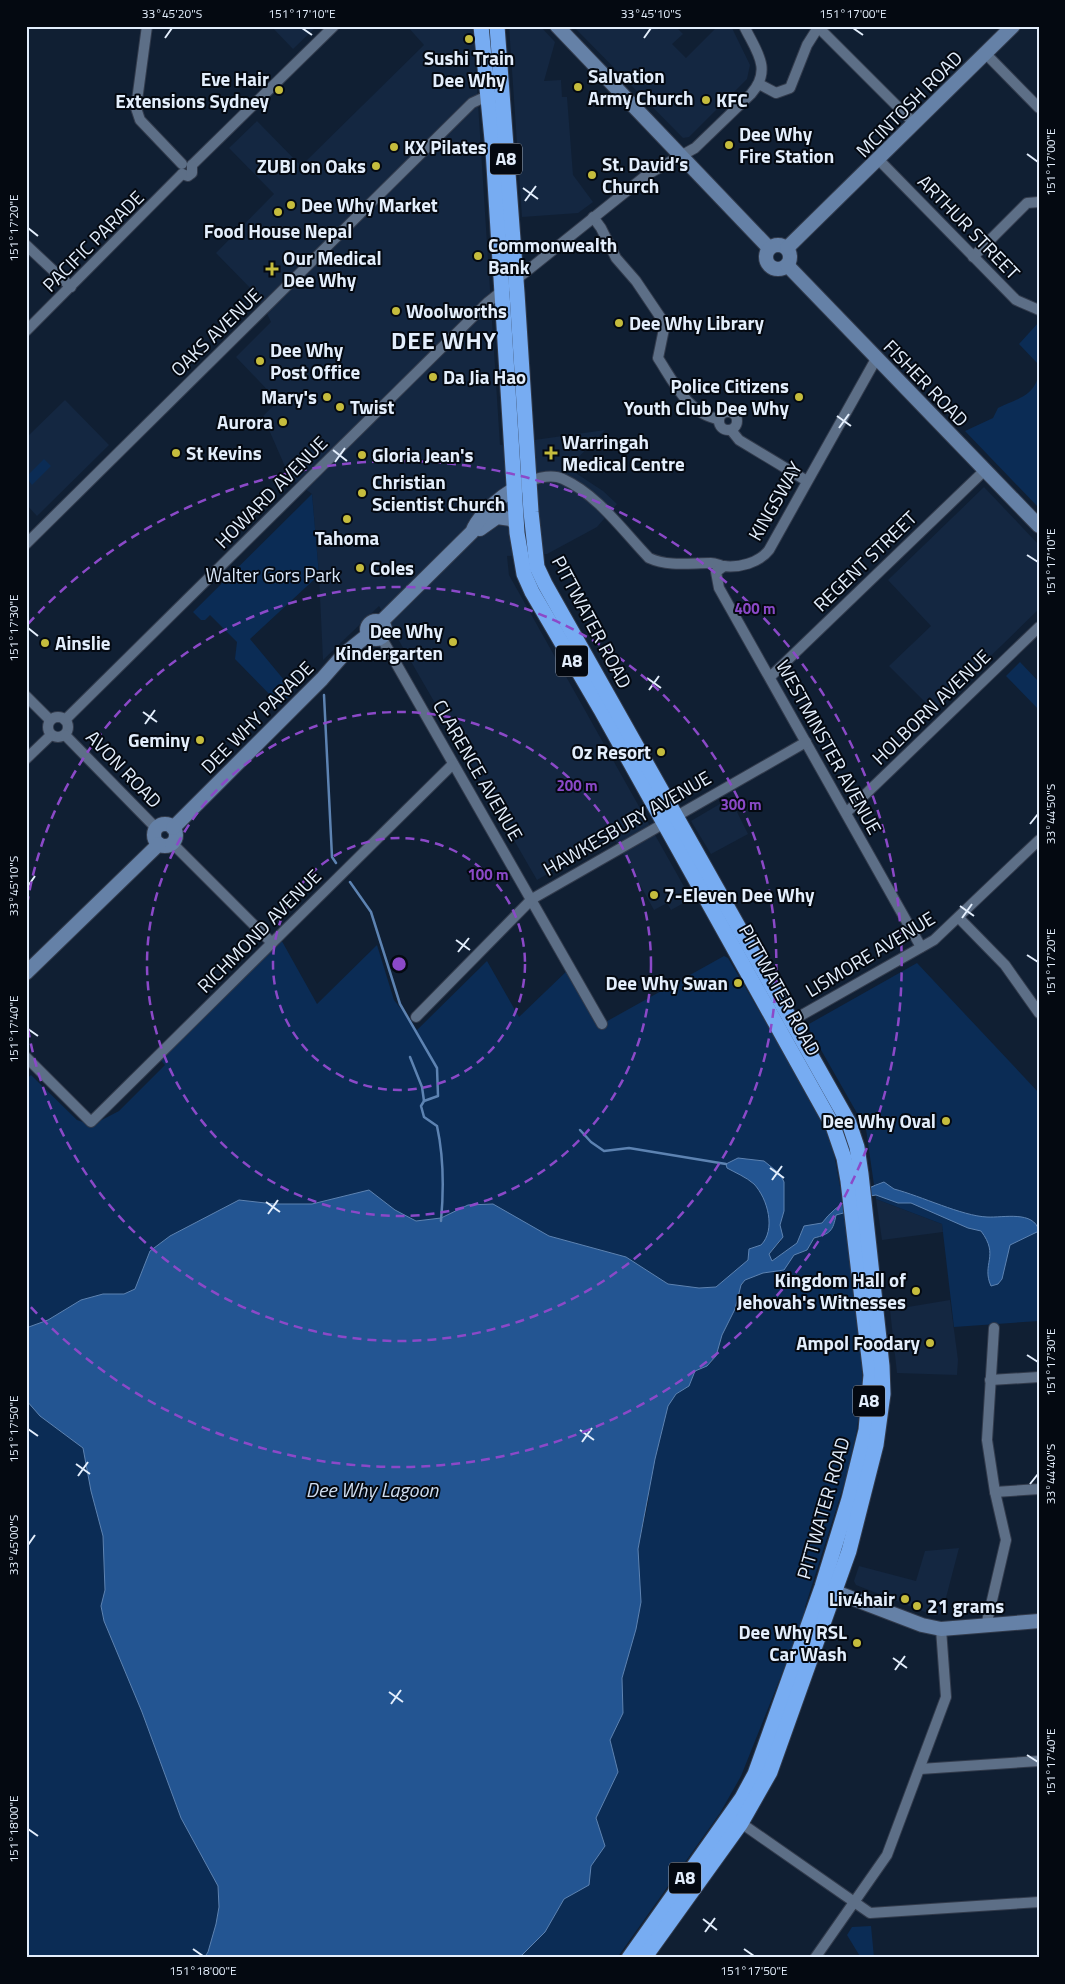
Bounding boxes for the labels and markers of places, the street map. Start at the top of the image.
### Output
marker: Sushi Train Dee Why [463,33,475,45]
place label: Sushi Train Dee Why [424,43,514,94]
place label: Salvation Army Church [588,61,693,112]
place label: Eve Hair Extensions Sydney [115,64,269,115]
marker: Salvation Army Church [572,81,584,93]
marker: Eve Hair Extensions Sydney [273,84,285,96]
place label: KFC [716,85,748,114]
marker: KFC [700,94,712,106]
place label: Dee Why Fire Station [739,119,834,170]
place label: KX Pilates [404,132,487,161]
marker: Dee Why Fire Station [723,139,735,151]
marker: KX Pilates [388,141,400,153]
place label: St. David’s Church [602,149,688,200]
place label: ZUBI on Oaks [257,151,366,180]
marker: ZUBI on Oaks [370,160,382,172]
marker: St. David’s Church [586,169,598,181]
place label: Dee Why Market [301,190,438,219]
marker: Dee Why Market [285,199,297,211]
marker: Food House Nepal [272,206,284,218]
place label: Food House Nepal [204,216,352,245]
place label: Commonwealth Bank [488,230,617,281]
place label: Our Medical Dee Why [283,243,382,294]
marker: Commonwealth Bank [472,250,484,262]
marker: Our Medical Dee Why [265,262,279,276]
place label: Woolworths [406,296,507,325]
marker: Woolworths [390,305,402,317]
place label: Dee Why Library [629,308,764,337]
marker: Dee Why Library [613,317,625,329]
place label: Dee Why Post Office [270,335,361,386]
marker: Dee Why Post Office [254,355,266,367]
place label: Da Jia Hao [443,362,526,391]
marker: Da Jia Hao [427,371,439,383]
place label: Police Citizens Youth Club Dee Why [624,371,789,422]
place label: Mary's [261,382,317,411]
marker: Mary's [321,391,333,403]
marker: Police Citizens Youth Club Dee Why [793,391,805,403]
place label: Twist [350,392,395,421]
marker: Twist [334,401,346,413]
place label: Aurora [217,407,273,436]
marker: Aurora [277,416,289,428]
place label: Warringah Medical Centre [562,427,685,478]
place label: St Kevins [186,438,262,467]
place label: Gloria Jean's [372,440,474,469]
marker: Warringah Medical Centre [544,446,558,460]
marker: St Kevins [170,447,182,459]
marker: Gloria Jean's [356,449,368,461]
place label: Christian Scientist Church [372,467,505,518]
marker: Christian Scientist Church [356,487,368,499]
marker: Tahoma [341,513,353,525]
place label: Tahoma [315,523,380,552]
place label: Coles [370,553,414,582]
marker: Coles [354,562,366,574]
place label: Dee Why Kindergarten [335,616,443,667]
place label: Ainslie [55,628,111,657]
marker: Dee Why Kindergarten [447,636,459,648]
marker: Ainslie [39,637,51,649]
place label: Geminy [128,725,190,754]
marker: Geminy [194,734,206,746]
place label: Oz Resort [571,737,651,766]
marker: Oz Resort [655,746,667,758]
place label: 7-Eleven Dee Why [664,880,815,909]
marker: 7-Eleven Dee Why [648,889,660,901]
centre of rings [390,955,408,973]
place label: Dee Why Swan [605,968,728,997]
marker: Dee Why Swan [732,977,744,989]
place label: Dee Why Oval [822,1106,936,1135]
marker: Dee Why Oval [940,1115,952,1127]
place label: Kingdom Hall of Jehovah's Witnesses [737,1265,906,1316]
marker: Kingdom Hall of Jehovah's Witnesses [910,1285,922,1297]
place label: Ampol Foodary [796,1328,920,1357]
marker: Ampol Foodary [924,1337,936,1349]
place label: Liv4hair [829,1584,895,1613]
place label: 21 grams [927,1591,1004,1620]
marker: Liv4hair [899,1593,911,1605]
marker: 21 grams [911,1600,923,1612]
place label: Dee Why RSL Car Wash [738,1617,847,1668]
marker: Dee Why RSL Car Wash [851,1637,863,1649]

